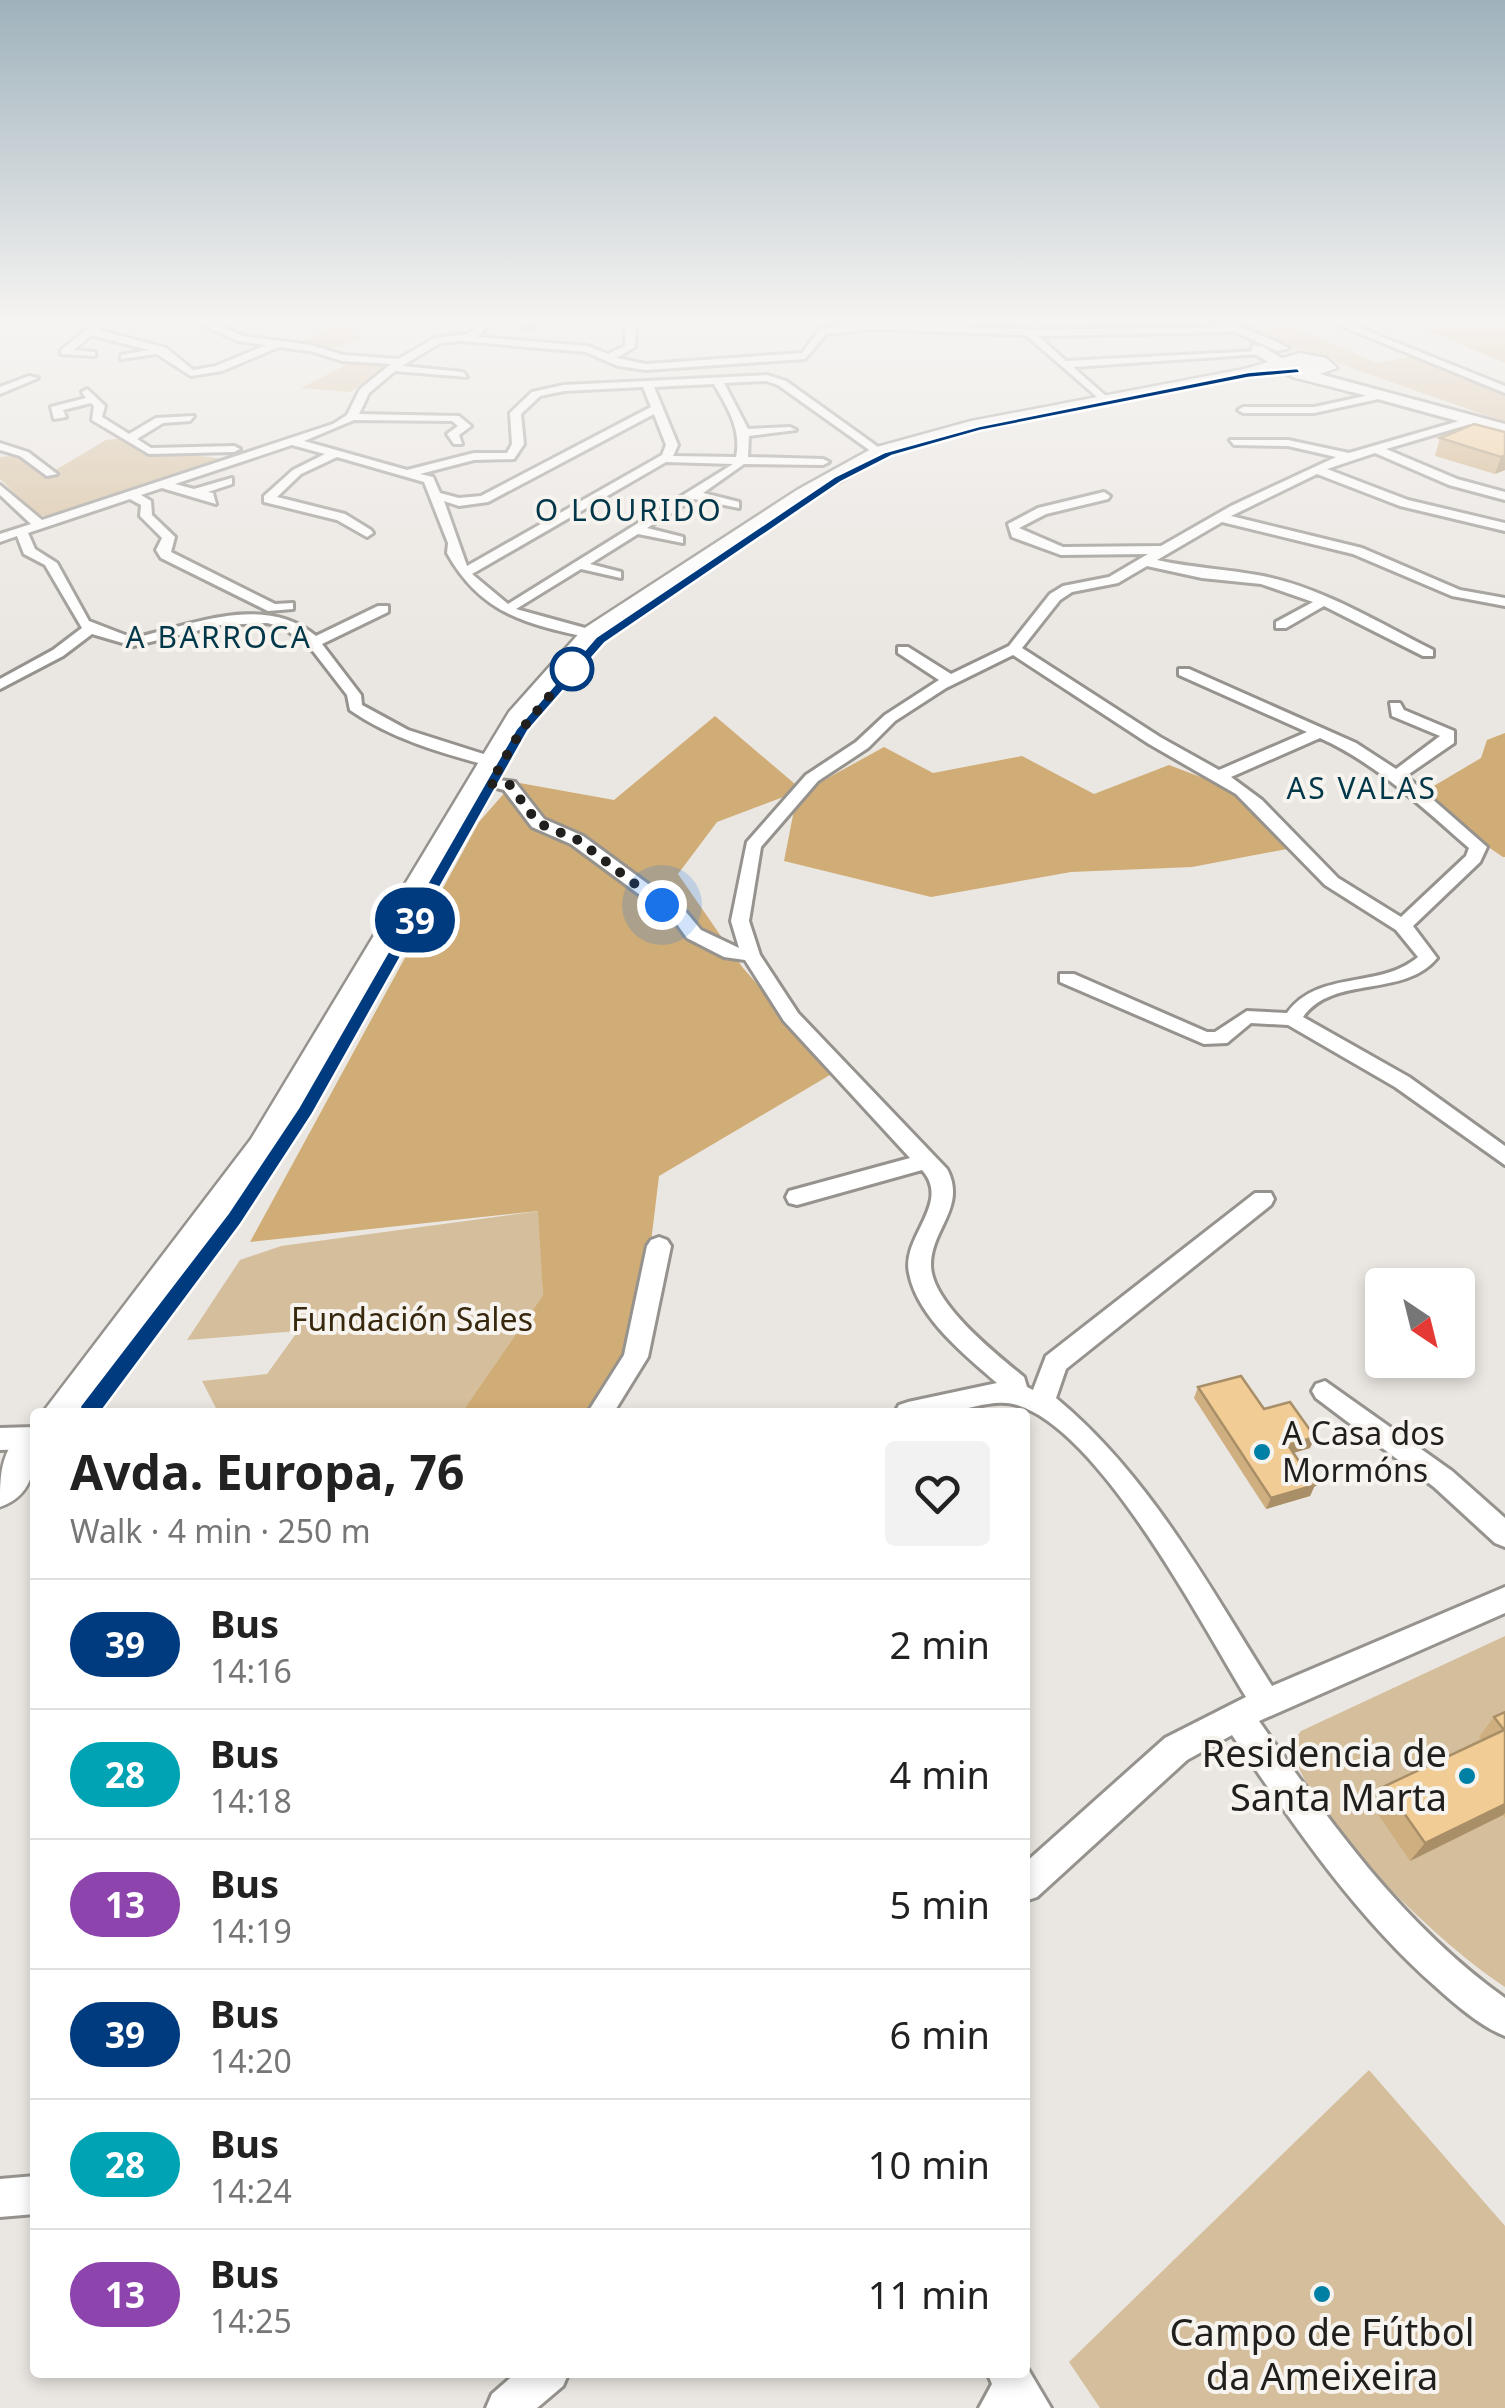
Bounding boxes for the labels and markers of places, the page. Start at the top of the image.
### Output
unlabelled marker [551,648,593,690]
place label: A Casa dos Mormóns [1282,1411,1445,1491]
marker: A Casa dos Mormóns [1251,1441,1273,1463]
place label: Residencia de Santa Marta [1202,1726,1447,1822]
marker: Residencia de Santa Marta [1456,1765,1478,1787]
marker: Campo de Fútbol da Ameixeira [1311,2283,1333,2305]
place label: Campo de Fútbol da Ameixeira [1170,2305,1474,2401]

